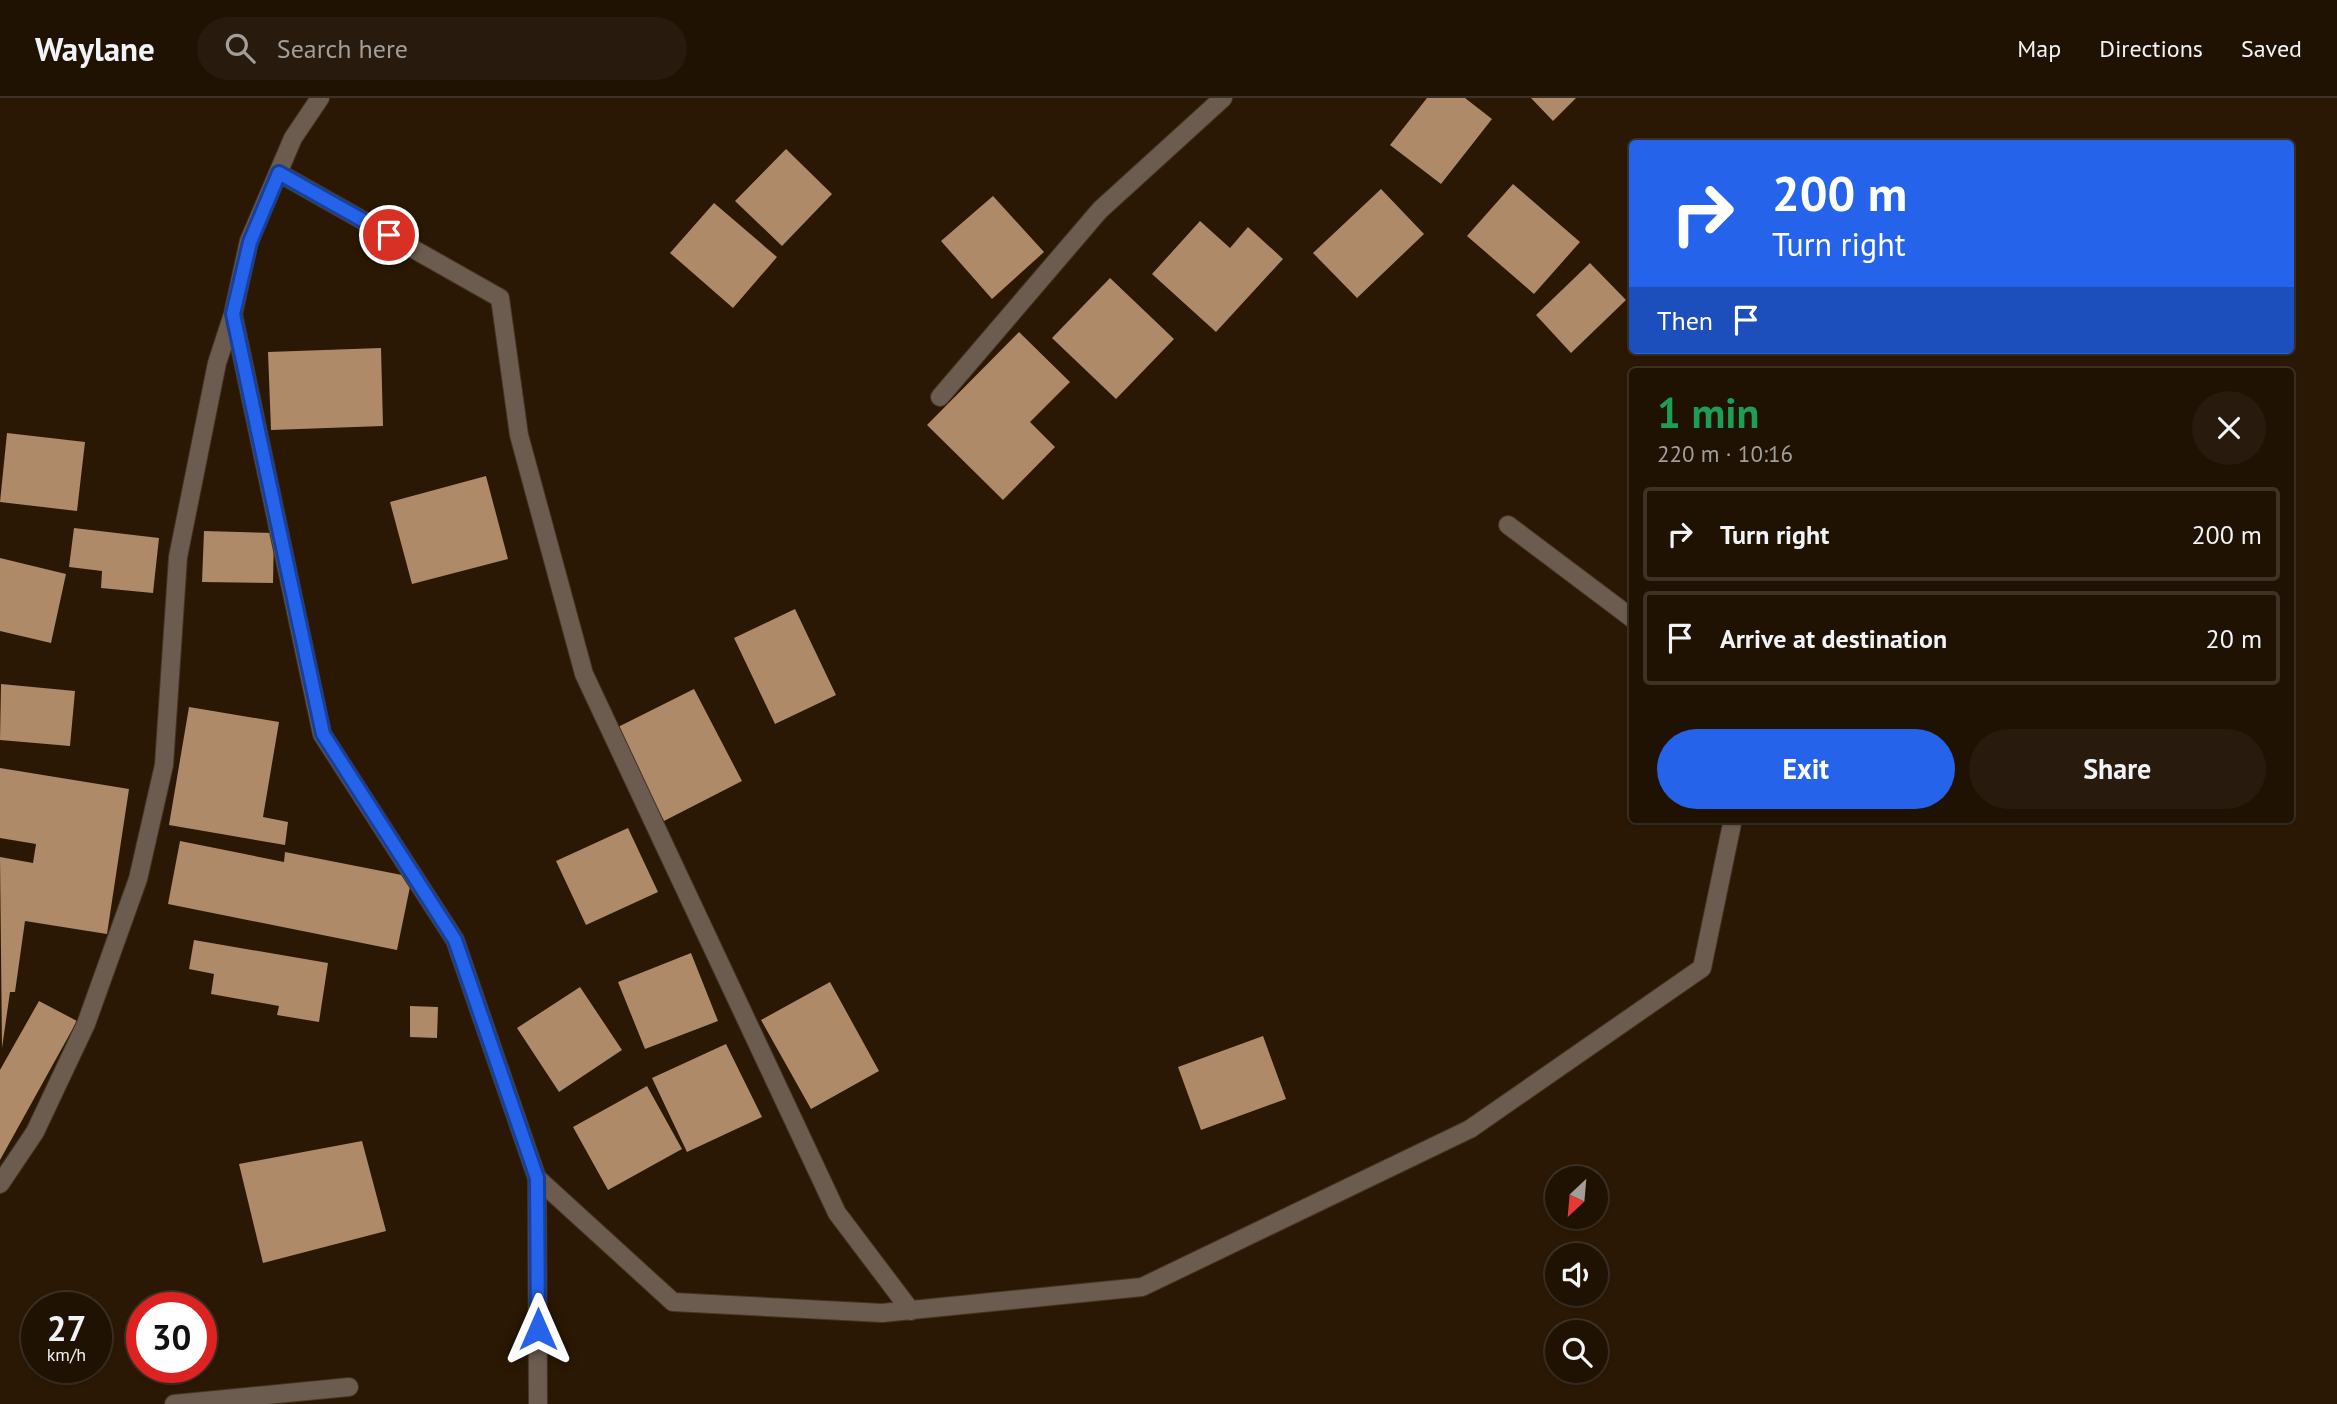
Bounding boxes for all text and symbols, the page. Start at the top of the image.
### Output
search box [197,17,687,80]
text: Waylane [35,27,155,70]
icon: search [221,29,259,67]
text: Search here [277,32,408,65]
text: Map [2017,33,2061,64]
text: Directions [2099,33,2203,64]
text: Saved [2241,33,2302,64]
text: 200 m [1772,161,1907,225]
icon: right [1657,168,1748,259]
pin [359,205,419,265]
icon: arrive [370,216,408,254]
text: Turn right [1772,223,1906,265]
icon: arrive [1727,301,1765,339]
text: Then [1657,304,1713,337]
text: 1 min [1657,385,1759,440]
button: close [2192,391,2266,465]
text: 220 m · 10:16 [1657,439,1793,468]
icon: right [1661,515,1699,553]
text: Turn right [1720,518,1829,551]
text: 200 m [2191,518,2262,551]
icon: arrive [1661,619,1699,657]
text: Arrive at destination [1720,622,1947,655]
text: 20 m [2206,622,2262,655]
button: Exit [1657,729,1955,809]
button: Share [1969,729,2266,809]
north arrow [1545,1166,1608,1228]
map controls [1545,1166,1608,1383]
button: sound [1545,1243,1608,1306]
speed limit sign: 30 [126,1292,217,1383]
position arrow [501,1292,575,1366]
text: 27 [47,1305,86,1351]
button: search [1545,1320,1608,1383]
text: km/h [47,1343,86,1366]

